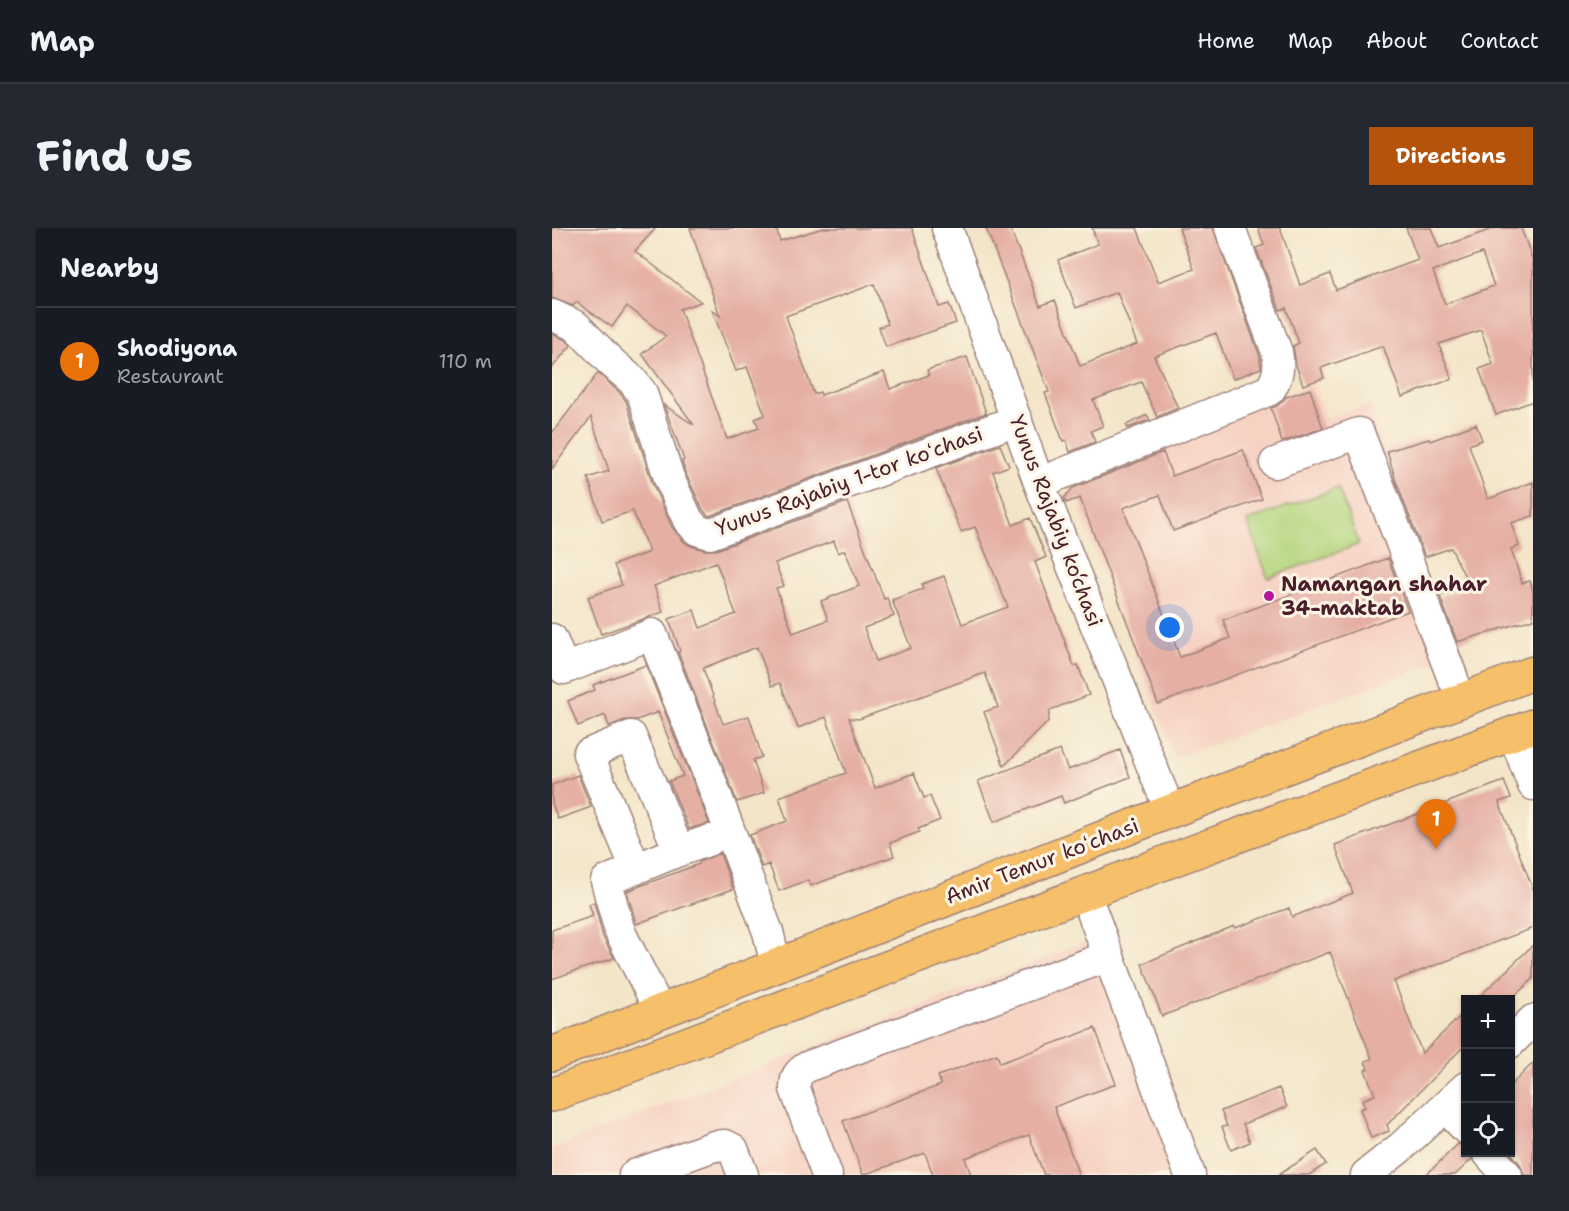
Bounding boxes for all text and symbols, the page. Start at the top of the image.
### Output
text: Map [30,22,95,60]
text: Home [1197,27,1255,55]
text: Map [1288,27,1333,55]
text: About [1366,27,1427,55]
text: Contact [1460,27,1539,55]
button: Directions [1369,127,1533,185]
text: Find us [36,128,193,184]
text: Nearby [60,250,159,285]
text: Shodiyona [117,334,237,363]
text: 1 [75,348,84,374]
text: 110 m [438,348,492,374]
text: Restaurant [117,363,224,389]
street label: Yunus Rajabiy ko‘chasi [1003,411,1109,631]
street label: Yunus Rajabiy 1-tor koʻchasi [711,419,987,543]
place label: Namangan shahar 34-maktab [1281,570,1487,622]
marker: Namangan shahar 34-maktab [1262,589,1276,603]
your location [1155,613,1184,642]
pin: 1 [1416,800,1456,849]
street label: Amir Temur koʻchasi [941,811,1143,911]
map controls [1461,995,1515,1157]
button: + [1461,995,1515,1049]
button: − [1461,1049,1515,1103]
button: locate [1461,1103,1515,1157]

